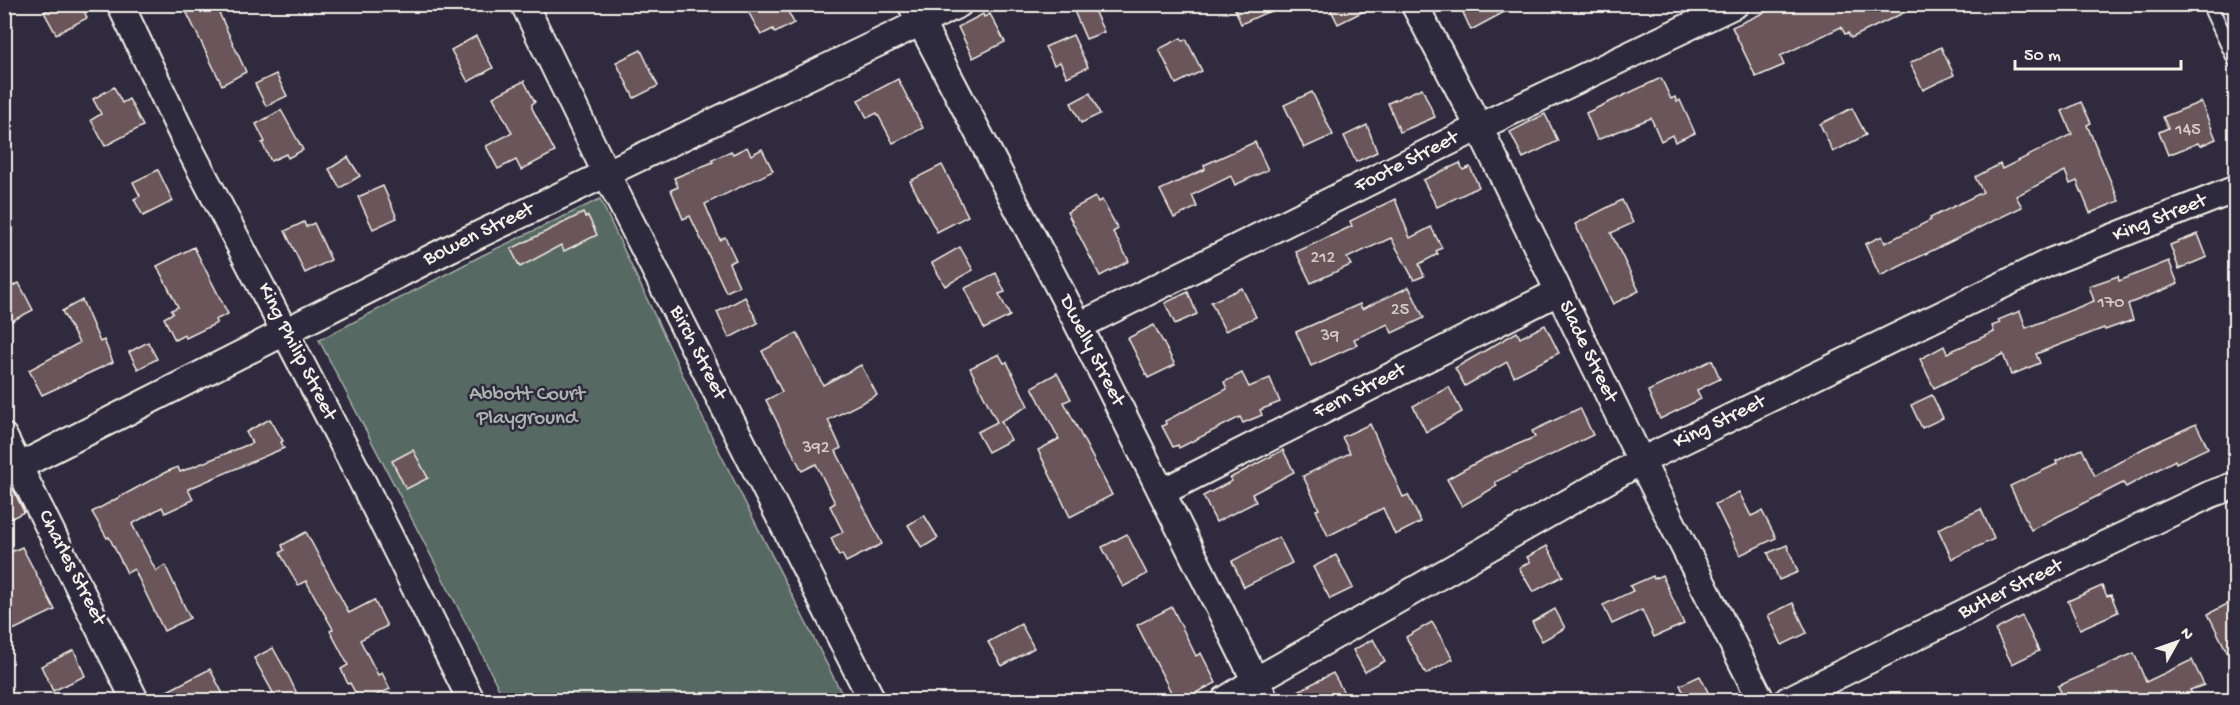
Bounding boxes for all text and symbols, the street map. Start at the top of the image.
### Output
scale bar [2015,33,2182,71]
text: 50 m [2024,46,2061,67]
house number: 145 [2174,120,2201,141]
street label: Foote Street [1350,125,1465,200]
street label: King Street [2109,188,2213,249]
street label: Bowen Street [419,196,540,273]
house number: 212 [1311,248,1336,269]
street label: King Philip Street [251,279,342,427]
street label: Dwelly Street [1051,289,1131,413]
house number: 170 [2097,293,2124,314]
street label: Slade Street [1552,297,1623,409]
house number: 25 [1391,300,1409,321]
street label: Birch Street [662,301,732,406]
house number: 39 [1320,326,1339,347]
street label: Fern Street [1309,357,1412,426]
park label: Abbott Court Playground [469,383,587,432]
street label: King Street [1670,389,1772,456]
house number: 392 [801,438,830,459]
street label: Charles Street [31,506,112,632]
street label: Butler Street [1954,553,2069,626]
north arrow [2147,612,2207,672]
text: N [2175,624,2197,645]

